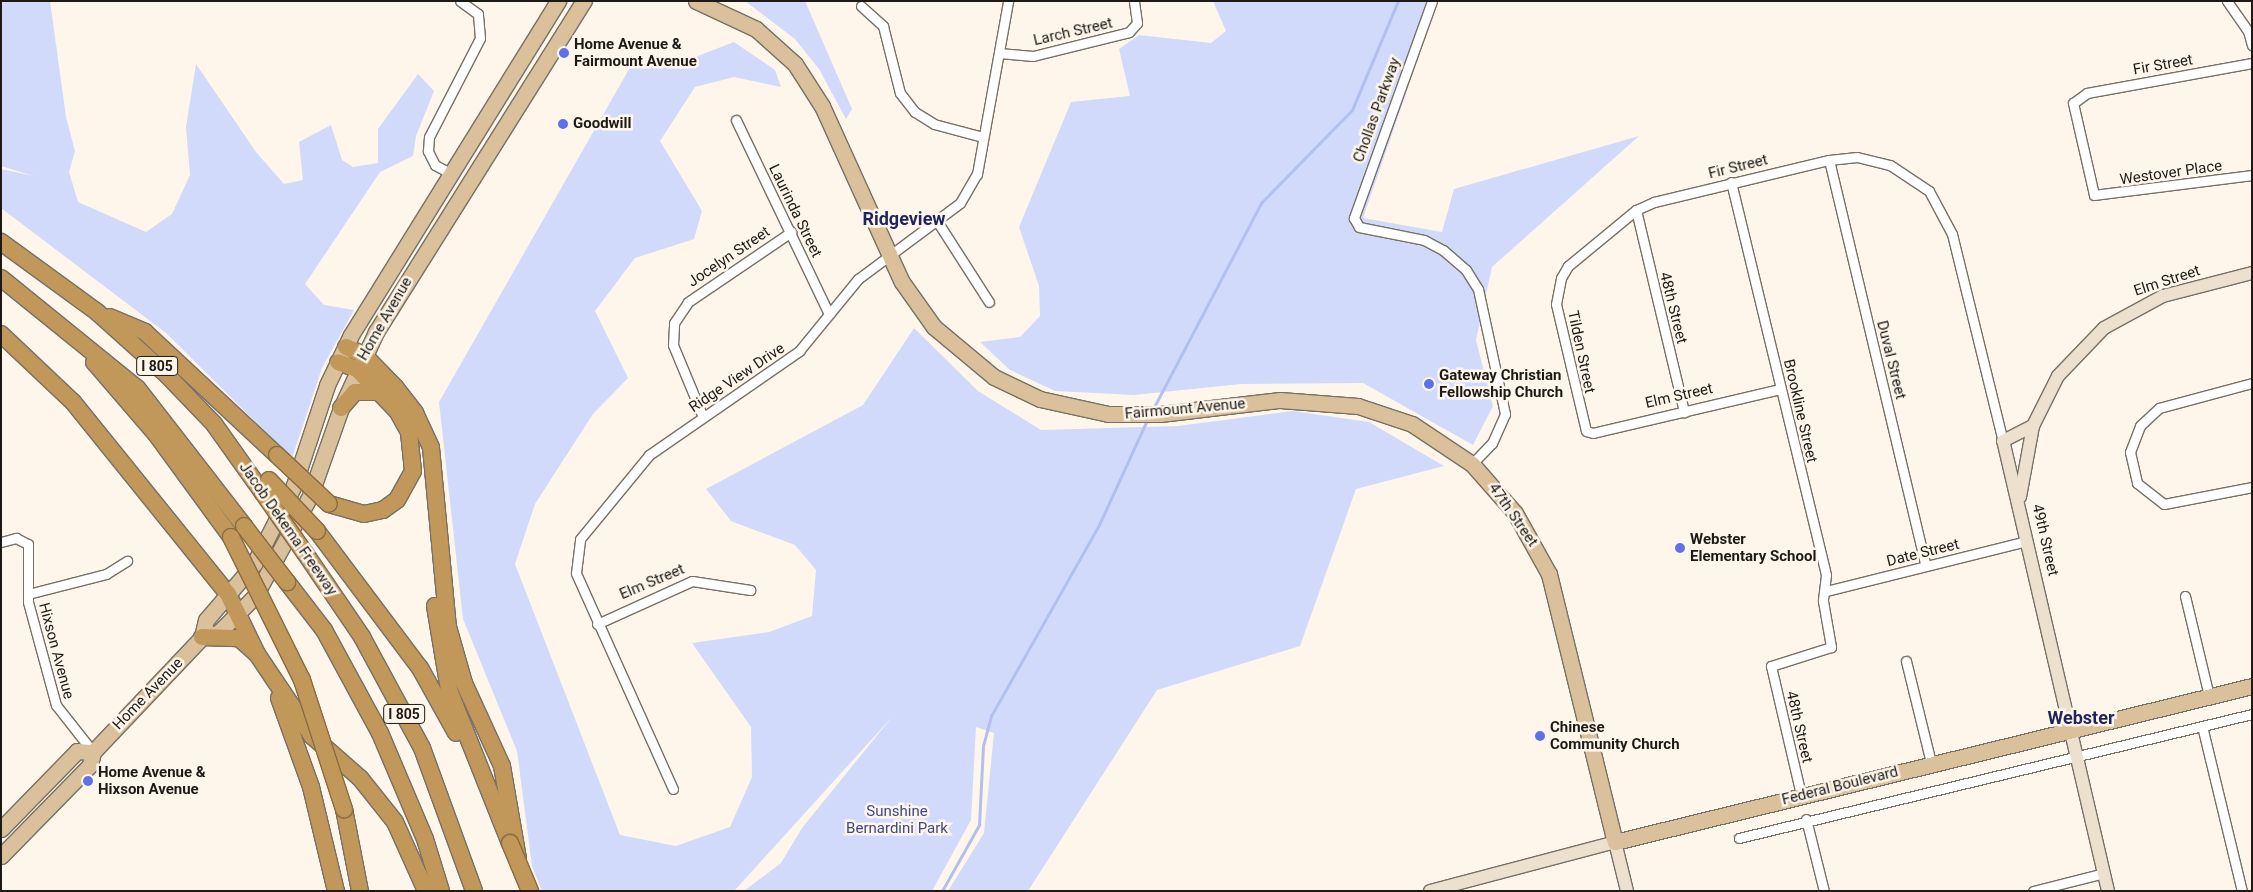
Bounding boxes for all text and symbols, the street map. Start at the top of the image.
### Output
street label: Larch Street [1032,14,1114,50]
place label: Home Avenue & Fairmount Avenue [574,35,697,70]
marker: Home Avenue & Fairmount Avenue [558,47,570,59]
street label: Fir Street [2132,51,2194,79]
street label: Chollas Parkway [1350,55,1404,165]
place label: Goodwill [573,115,632,133]
marker: Goodwill [557,118,569,130]
street label: Fir Street [1707,151,1769,183]
street label: Westover Place [2119,157,2223,189]
street label: Laurinda Street [765,161,825,261]
district label: Ridgeview [862,208,946,230]
street label: Jocelyn Street [685,223,773,291]
street label: Elm Street [2132,262,2202,300]
street label: 48th Street [1655,270,1691,346]
street label: Home Avenue [354,274,416,364]
street label: Tilden Street [1563,309,1599,395]
street label: Duval Street [1873,319,1909,401]
street label: Ridge View Drive [686,339,788,417]
road number: I 805 [136,354,178,378]
street label: Brookline Street [1779,357,1821,465]
place label: Gateway Christian Fellowship Church [1439,366,1563,401]
marker: Gateway Christian Fellowship Church [1423,378,1435,390]
street label: Elm Street [1644,380,1714,412]
street label: Fairmount Avenue [1124,395,1246,423]
street label: Jacob Dekema Freeway [235,459,341,599]
street label: 47th Street [1485,480,1541,550]
street label: 49th Street [2028,502,2062,578]
place label: Webster Elementary School [1690,530,1816,565]
street label: Date Street [1885,535,1961,571]
marker: Webster Elementary School [1674,542,1686,554]
street label: Elm Street [617,560,687,604]
street label: Hixson Avenue [34,601,78,701]
street label: Home Avenue [109,654,187,734]
street label: 48th Street [1782,689,1816,765]
road number: I 805 [383,702,425,726]
district label: Webster [2048,707,2114,729]
place label: Chinese Community Church [1550,718,1680,753]
marker: Chinese Community Church [1534,730,1546,742]
place label: Home Avenue & Hixson Avenue [98,763,206,798]
street label: Federal Boulevard [1780,763,1900,809]
marker: Home Avenue & Hixson Avenue [82,775,94,787]
park label: Sunshine Bernardini Park [846,802,948,837]

